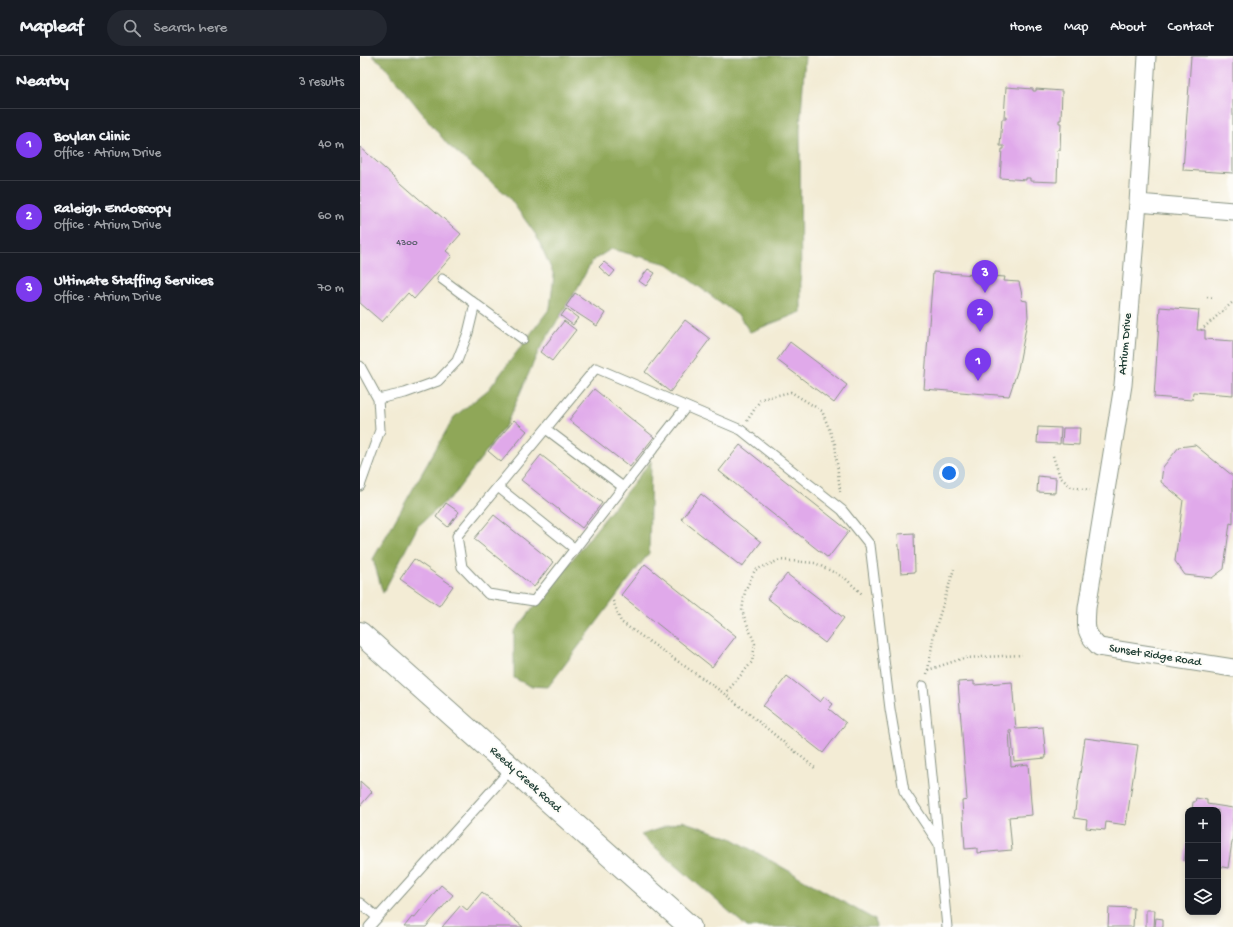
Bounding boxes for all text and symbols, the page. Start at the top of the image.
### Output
search box [107,10,387,46]
text: Mapleaf [20,16,83,39]
icon: search [121,17,143,39]
text: Search here [153,19,227,37]
text: Home [1010,19,1042,36]
text: Map [1064,19,1088,36]
text: About [1110,19,1146,36]
text: Contact [1168,19,1213,36]
text: Nearby [16,72,69,92]
text: 3 results [299,75,344,90]
text: Boylan Clinic [54,128,129,146]
text: 1 [26,137,32,152]
text: 40 m [318,137,344,152]
text: Office · Atrium Drive [54,146,161,161]
text: Raleigh Endoscopy [54,200,171,218]
text: 2 [26,209,32,224]
text: 60 m [318,209,344,224]
text: Office · Atrium Drive [54,218,161,233]
house number: 4300 [396,237,418,249]
pin: 3 [972,260,998,293]
text: Ultimate Staffing Services [54,272,213,290]
text: 3 [26,281,32,296]
text: 70 m [318,281,344,296]
text: Office · Atrium Drive [54,290,161,305]
pin: 2 [967,299,993,332]
street label: Atrium Drive [1116,312,1136,375]
pin: 1 [965,348,991,381]
your location [939,463,959,483]
street label: Sunset Ridge Road [1108,642,1203,670]
street label: Reedy Creek Road [486,744,565,817]
map controls [1185,807,1221,915]
button: + [1185,807,1221,843]
button: − [1185,843,1221,879]
button: layers [1185,879,1221,915]

